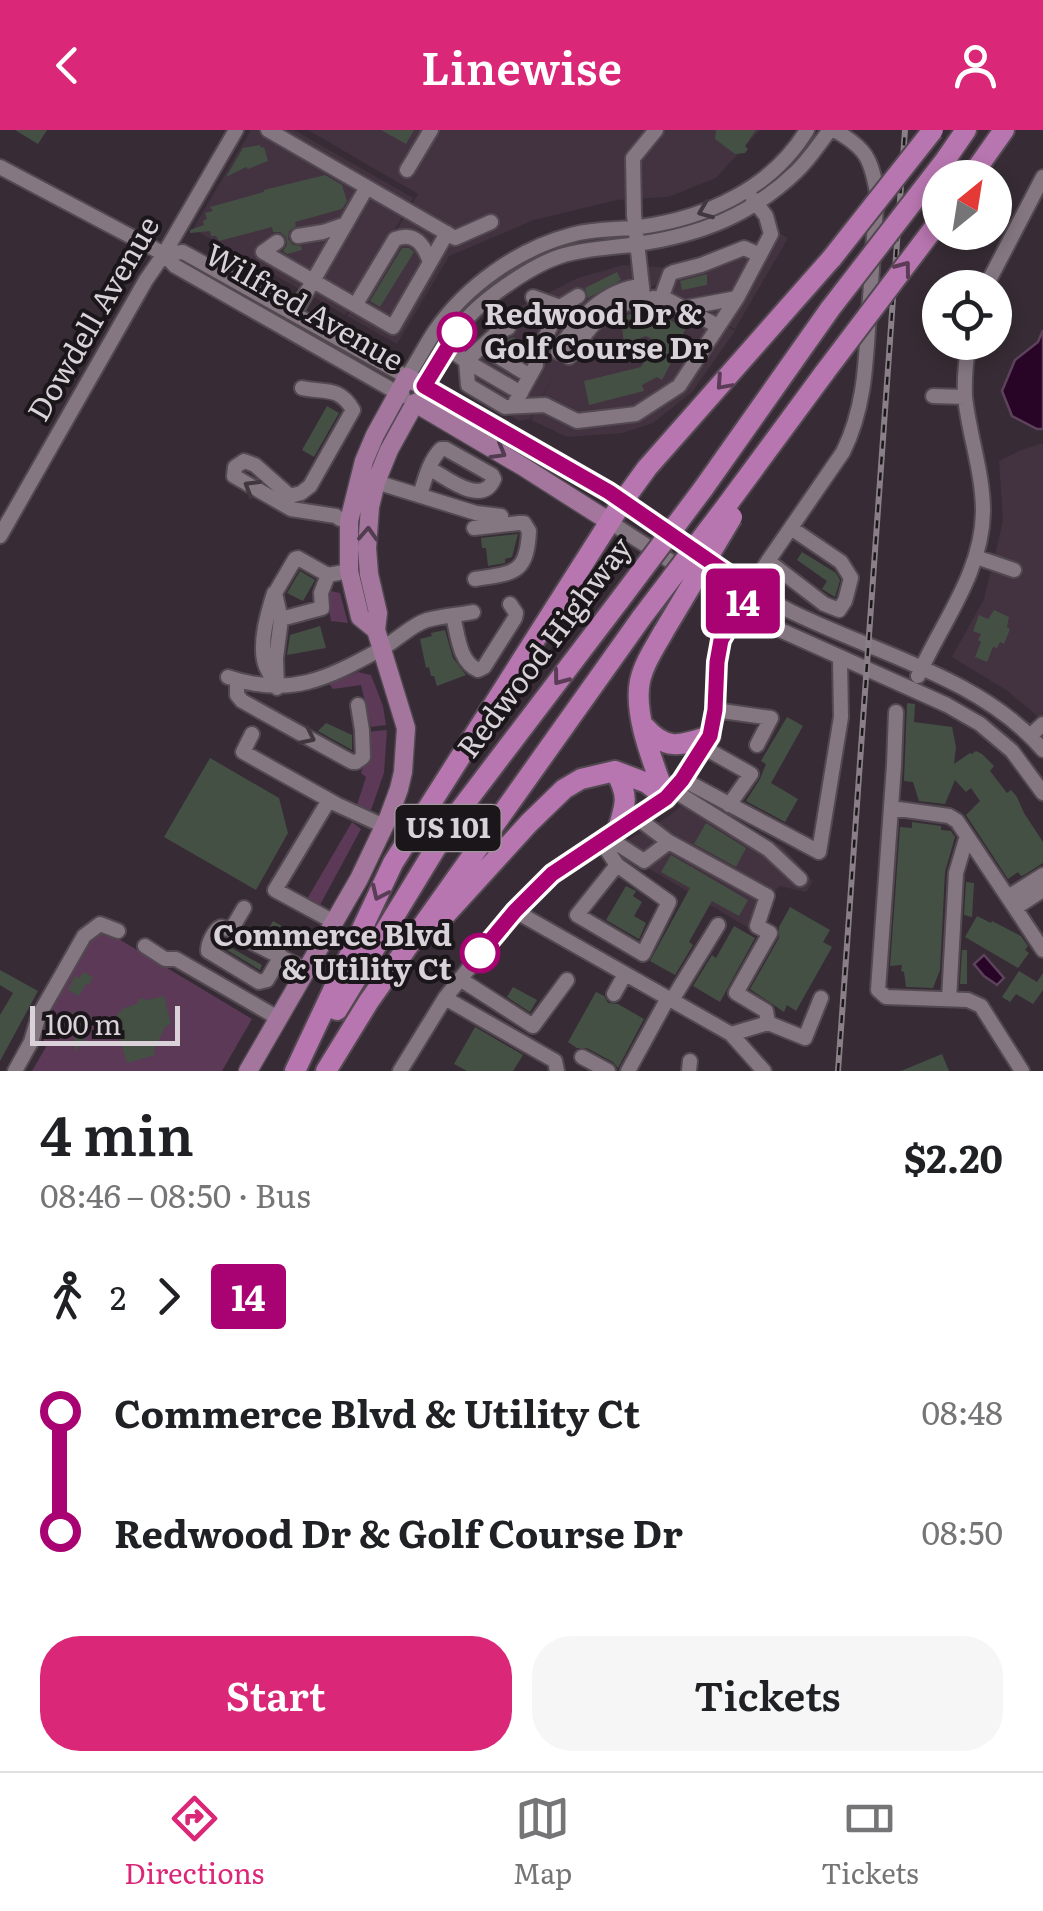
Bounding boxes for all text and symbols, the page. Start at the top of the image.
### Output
text: Linewise [421,32,622,99]
icon: back [40,38,95,93]
icon: person [948,38,1003,93]
north arrow [922,160,1012,250]
map controls [922,160,1012,360]
one-way arrow [697,199,715,219]
street label: Dowdell Avenue [15,207,168,428]
street label: Wilfred Avenue [198,231,413,380]
one-way arrow [892,261,909,279]
button: locate [922,270,1012,360]
place label: Redwood Dr & Golf Course Dr [484,290,709,368]
marker: Redwood Dr & Golf Course Dr [438,313,476,351]
one-way arrow [717,371,735,390]
one-way arrow [488,440,506,460]
one-way arrow [244,480,262,499]
one-way arrow [357,525,378,541]
street label: Redwood Highway [445,526,641,766]
line badge: 14 [698,568,788,634]
text: 14 [726,575,760,627]
one-way arrow [554,667,572,685]
one-way arrow [297,725,315,744]
road number: US 101 [396,805,500,851]
one-way arrow [372,882,392,900]
place label: Commerce Blvd & Utility Ct [213,911,453,989]
marker: Commerce Blvd & Utility Ct [461,934,499,972]
scale bar [30,1001,180,1046]
text: 100 m [45,1002,122,1044]
text: 4 min [40,1091,194,1173]
text: $2.20 [904,1128,1003,1185]
text: 08:46 – 08:50 · Bus [40,1170,311,1218]
icon: walk [40,1269,95,1324]
icon: forward [141,1269,196,1324]
text: 14 [231,1270,266,1322]
text: 2 [110,1272,126,1320]
text: Commerce Blvd & Utility Ct [114,1383,640,1440]
text: 08:48 [922,1387,1003,1435]
text: Redwood Dr & Golf Course Dr [114,1503,683,1560]
text: 08:50 [921,1507,1003,1555]
button: Start [40,1636,512,1751]
button: Tickets [532,1636,1003,1751]
tab: Directions [124,1791,264,1893]
tab: Map [513,1791,572,1893]
tab: Tickets [821,1791,919,1893]

